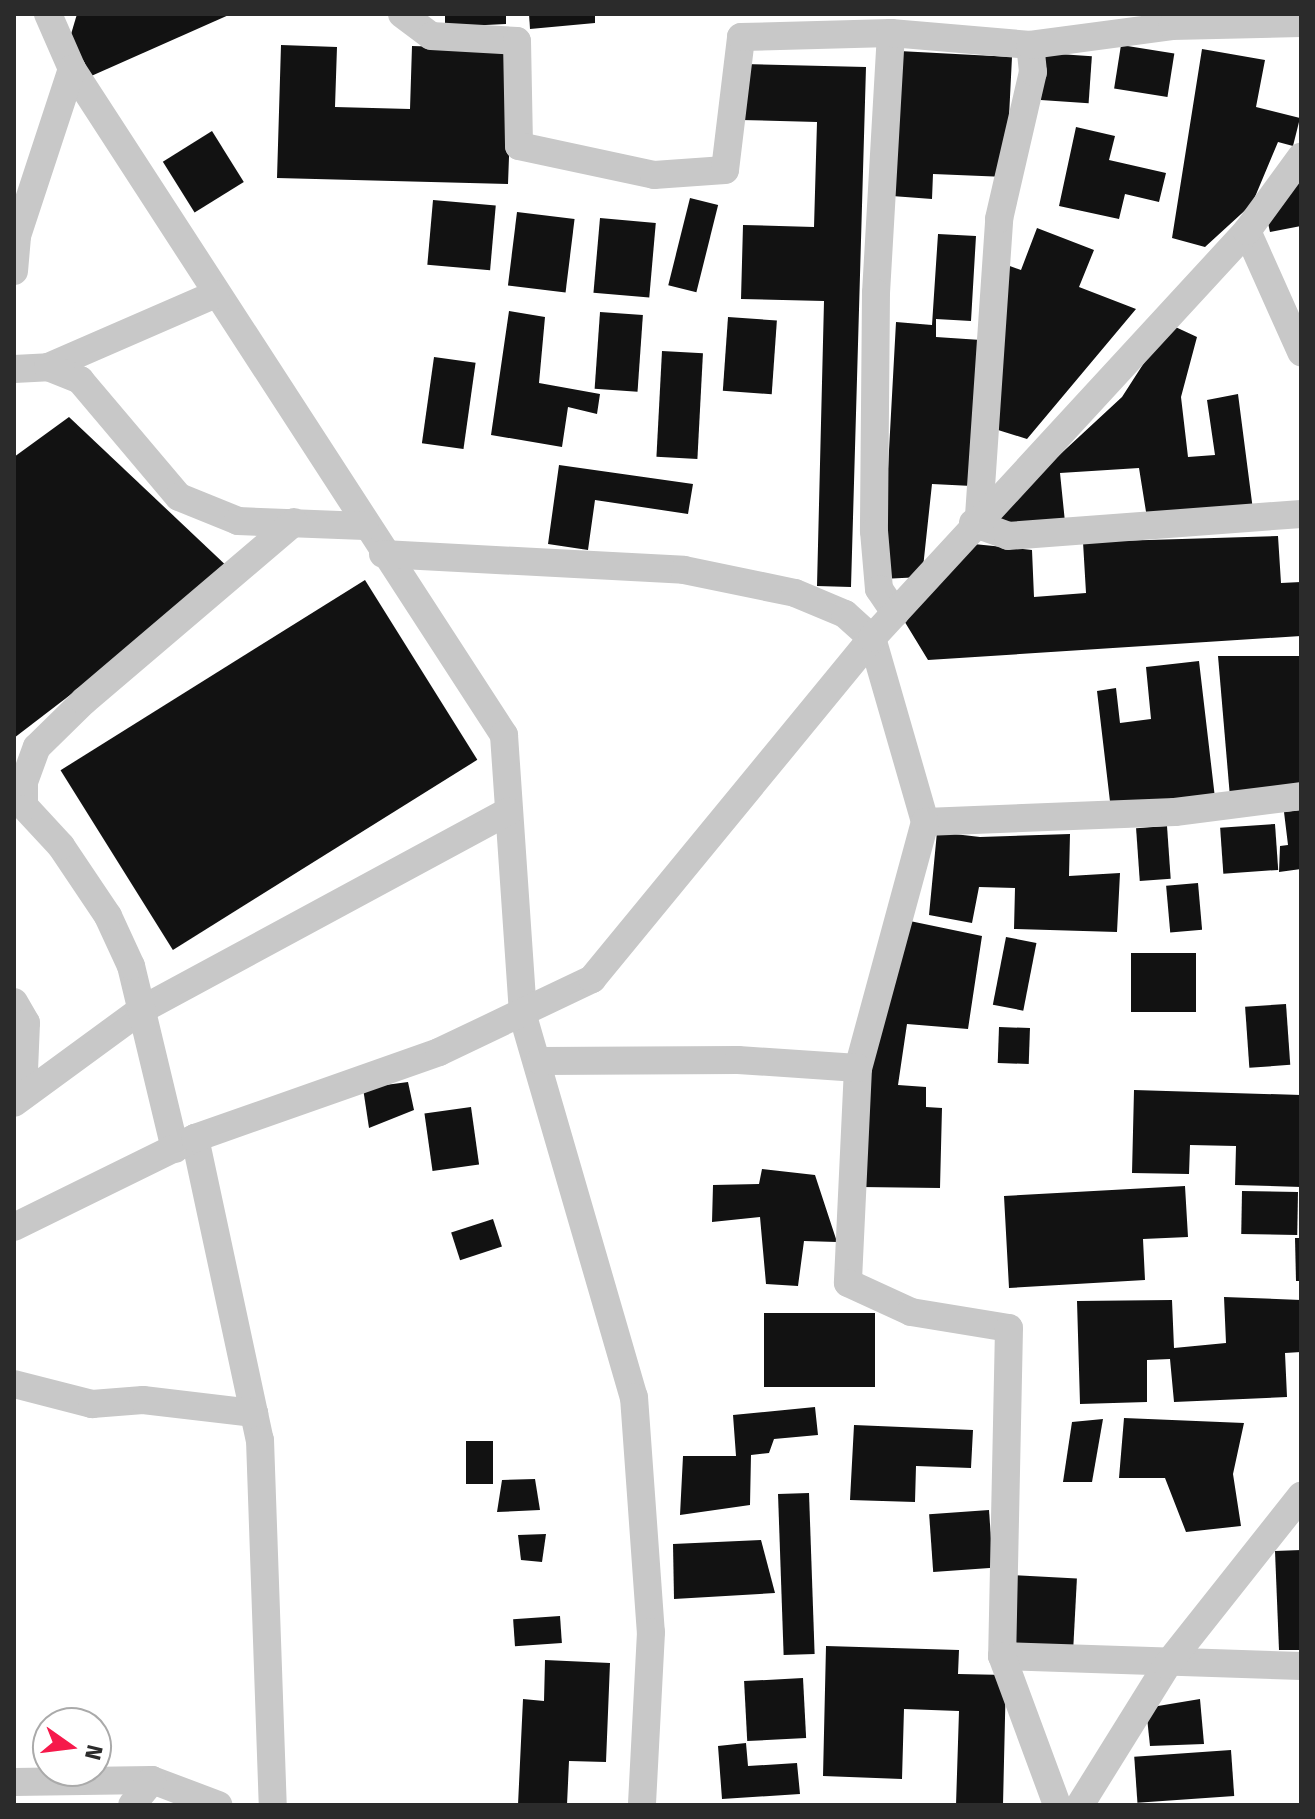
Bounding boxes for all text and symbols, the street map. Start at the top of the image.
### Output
north arrow [32,1707,112,1787]
text: N [79,1742,109,1763]

